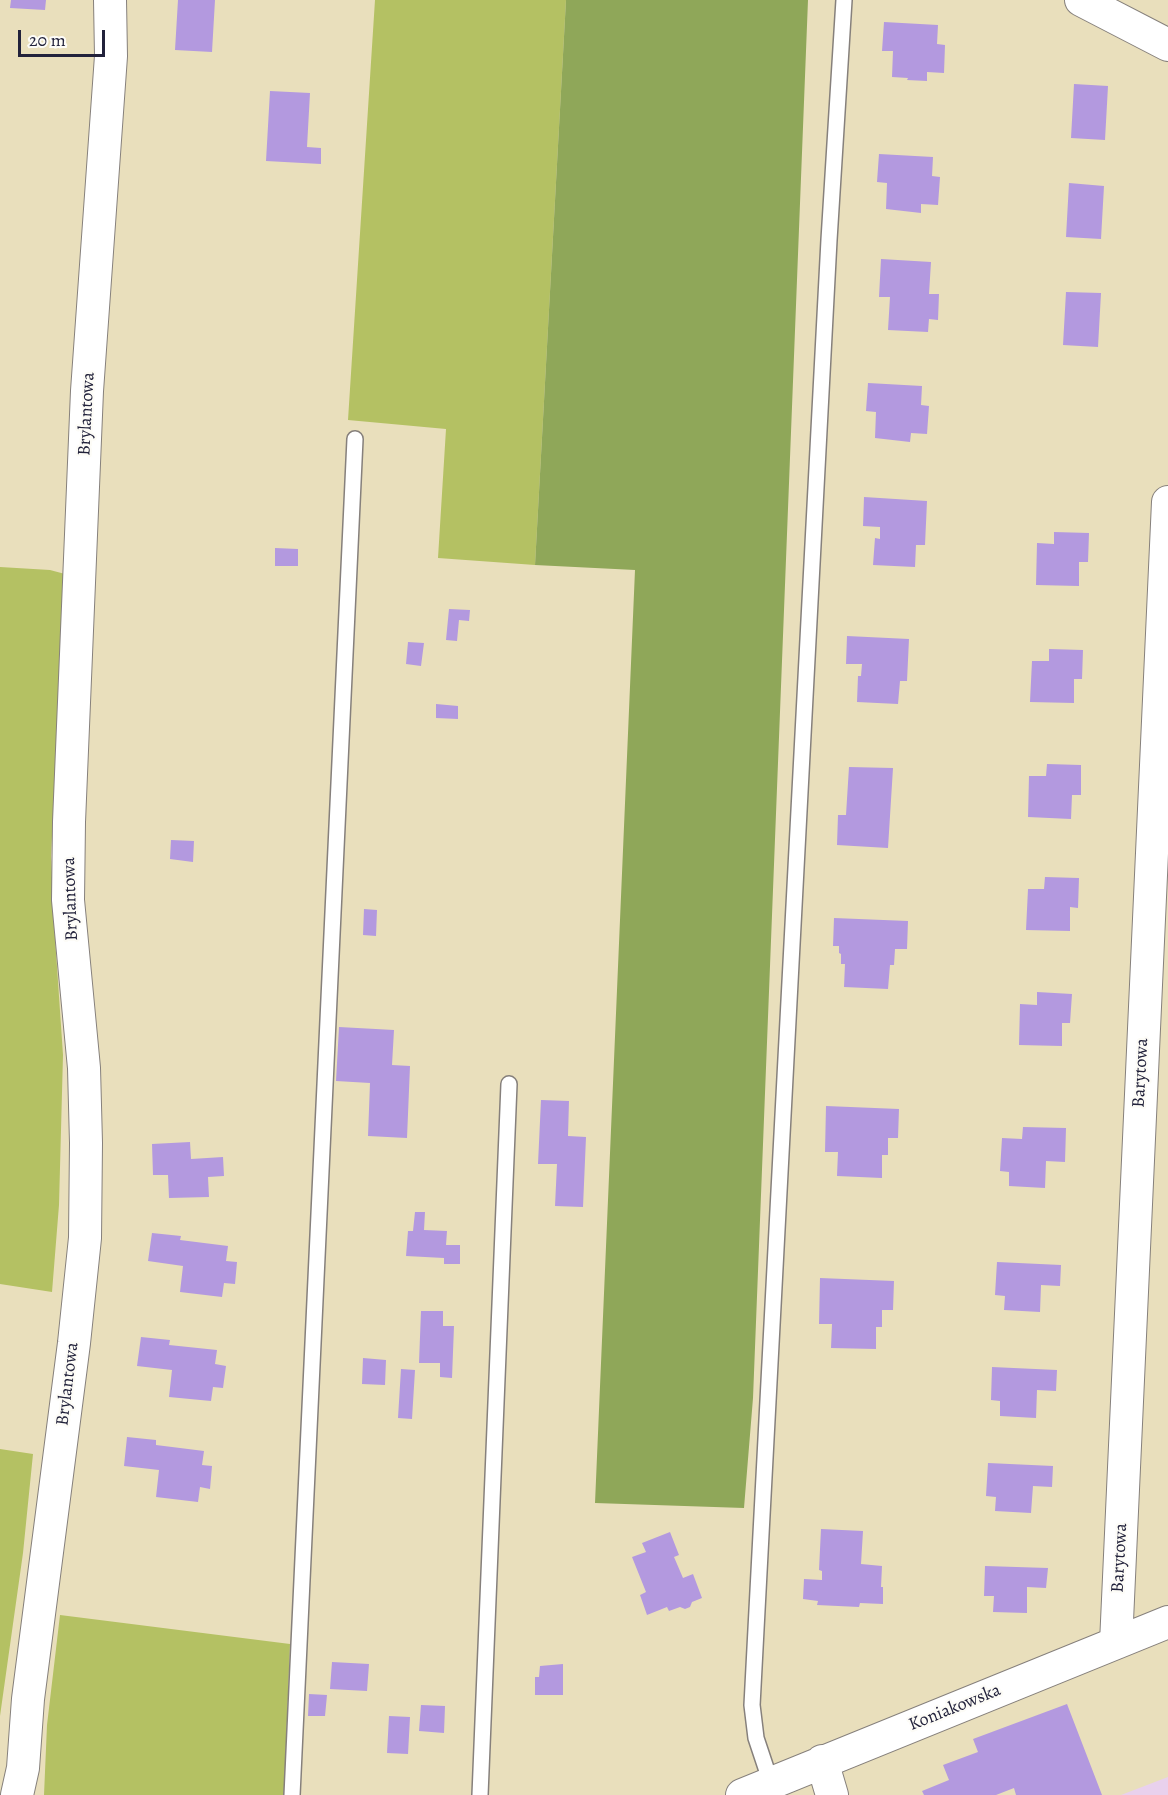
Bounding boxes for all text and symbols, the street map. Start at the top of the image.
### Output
scale bar [21,18,108,56]
text: 20 m [29,28,66,52]
street label: Brylantowa [74,372,100,456]
street label: Brylantowa [59,857,83,941]
street label: Barytowa [1128,1038,1154,1108]
street label: Brylantowa [52,1341,84,1427]
street label: Barytowa [1107,1523,1133,1593]
street label: Koniakowska [906,1680,1004,1736]

